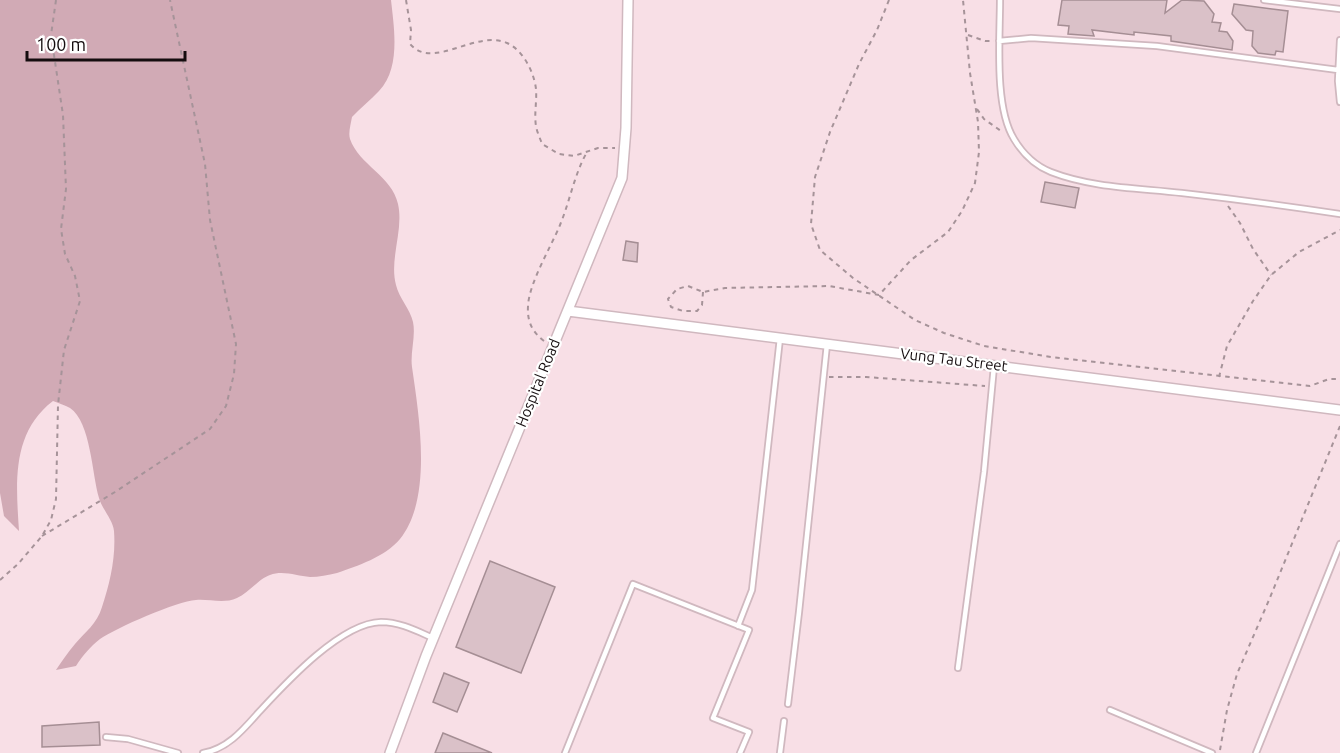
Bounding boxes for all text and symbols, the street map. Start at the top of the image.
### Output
scale bar [27,24,184,62]
text: 100 m [36,34,86,54]
street label: Hospital Road [512,336,563,429]
street label: Vung Tau Street [899,344,1009,375]

